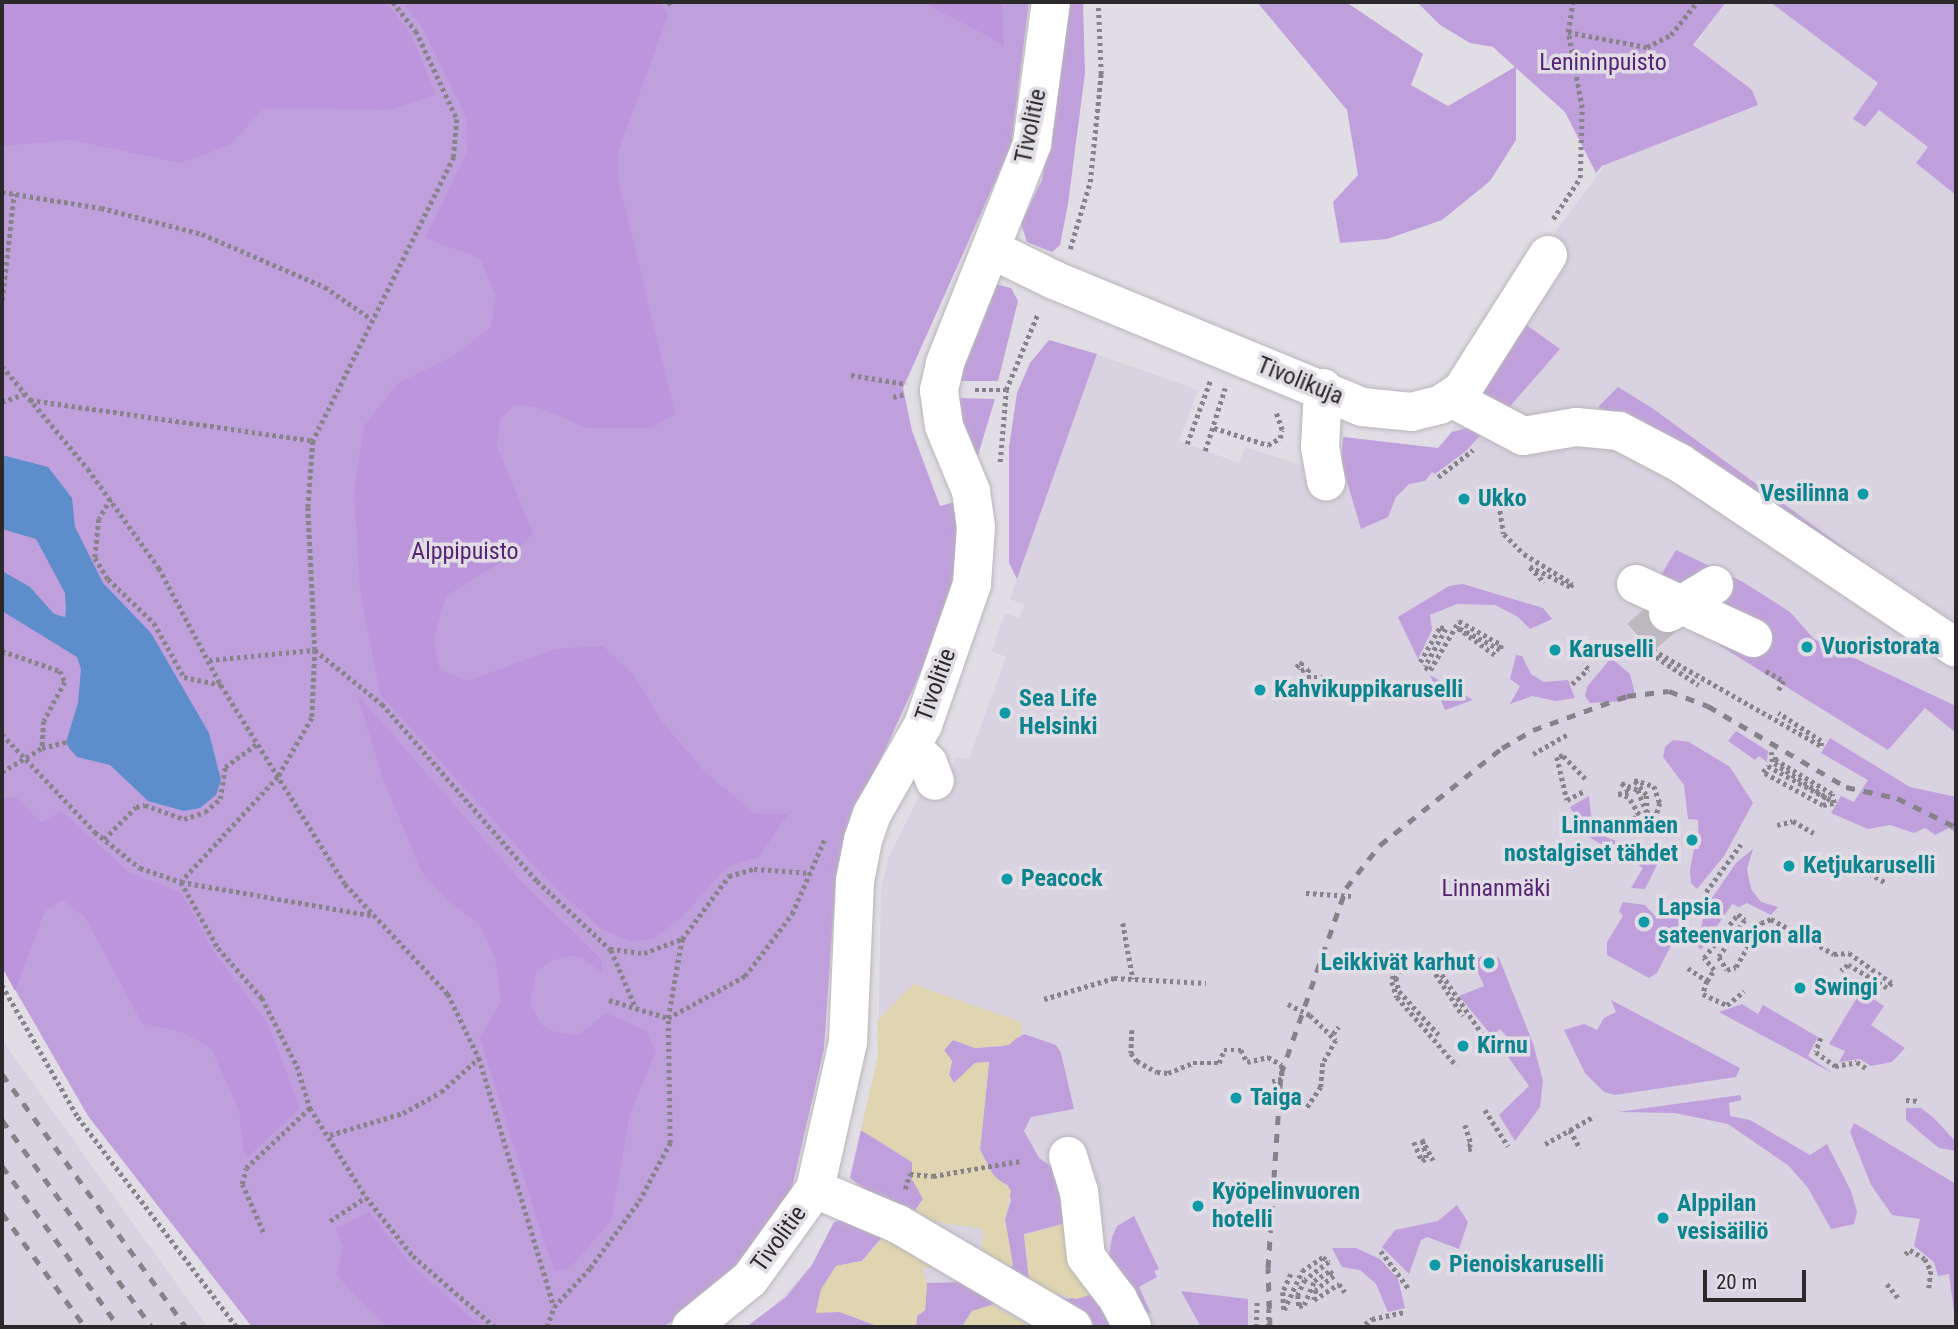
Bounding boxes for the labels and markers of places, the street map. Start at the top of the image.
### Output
place label: Vesilinna [1760,480,1849,508]
place label: Ukko [1478,485,1527,513]
marker: Vesilinna [1855,486,1871,502]
marker: Ukko [1456,491,1472,507]
place label: Vuoristorata [1821,633,1940,661]
place label: Karuselli [1569,636,1654,664]
marker: Vuoristorata [1799,639,1815,655]
marker: Karuselli [1547,642,1563,658]
place label: Kahvikuppikaruselli [1274,676,1463,704]
marker: Kahvikuppikaruselli [1252,682,1268,698]
place label: Sea Life Helsinki [1019,685,1098,741]
marker: Sea Life Helsinki [997,705,1013,721]
place label: Linnanmäen nostalgiset tähdet [1504,812,1678,868]
marker: Linnanmäen nostalgiset tähdet [1684,832,1700,848]
place label: Ketjukaruselli [1803,852,1936,880]
marker: Ketjukaruselli [1781,858,1797,874]
place label: Peacock [1021,865,1103,893]
marker: Peacock [999,871,1015,887]
place label: Lapsia sateenvarjon alla [1658,894,1822,950]
marker: Lapsia sateenvarjon alla [1636,914,1652,930]
place label: Leikkivät karhut [1321,949,1475,977]
marker: Leikkivät karhut [1481,955,1497,971]
place label: Swingi [1814,974,1878,1002]
marker: Swingi [1792,980,1808,996]
place label: Kirnu [1477,1032,1528,1060]
marker: Kirnu [1455,1038,1471,1054]
place label: Taiga [1250,1084,1302,1112]
marker: Taiga [1228,1090,1244,1106]
place label: Kyöpelinvuoren hotelli [1212,1178,1360,1234]
place label: Alppilan vesisäiliö [1677,1190,1768,1246]
marker: Kyöpelinvuoren hotelli [1190,1198,1206,1214]
marker: Alppilan vesisäiliö [1655,1210,1671,1226]
place label: Pienoiskaruselli [1449,1251,1604,1279]
marker: Pienoiskaruselli [1427,1257,1443,1273]

